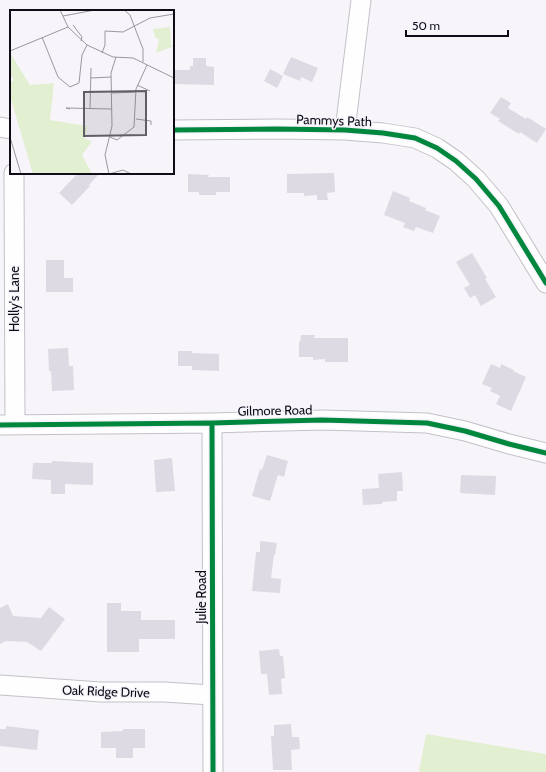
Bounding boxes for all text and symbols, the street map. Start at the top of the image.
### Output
inset map [10,10,174,174]
scale bar [406,12,508,38]
text: 50 m [412,18,440,33]
street label: Pammys Path [296,111,372,129]
street label: Holly's Lane [6,266,22,332]
street label: Gilmore Road [237,401,313,419]
street label: Julie Road [193,570,209,625]
street label: Oak Ridge Drive [62,681,150,701]

